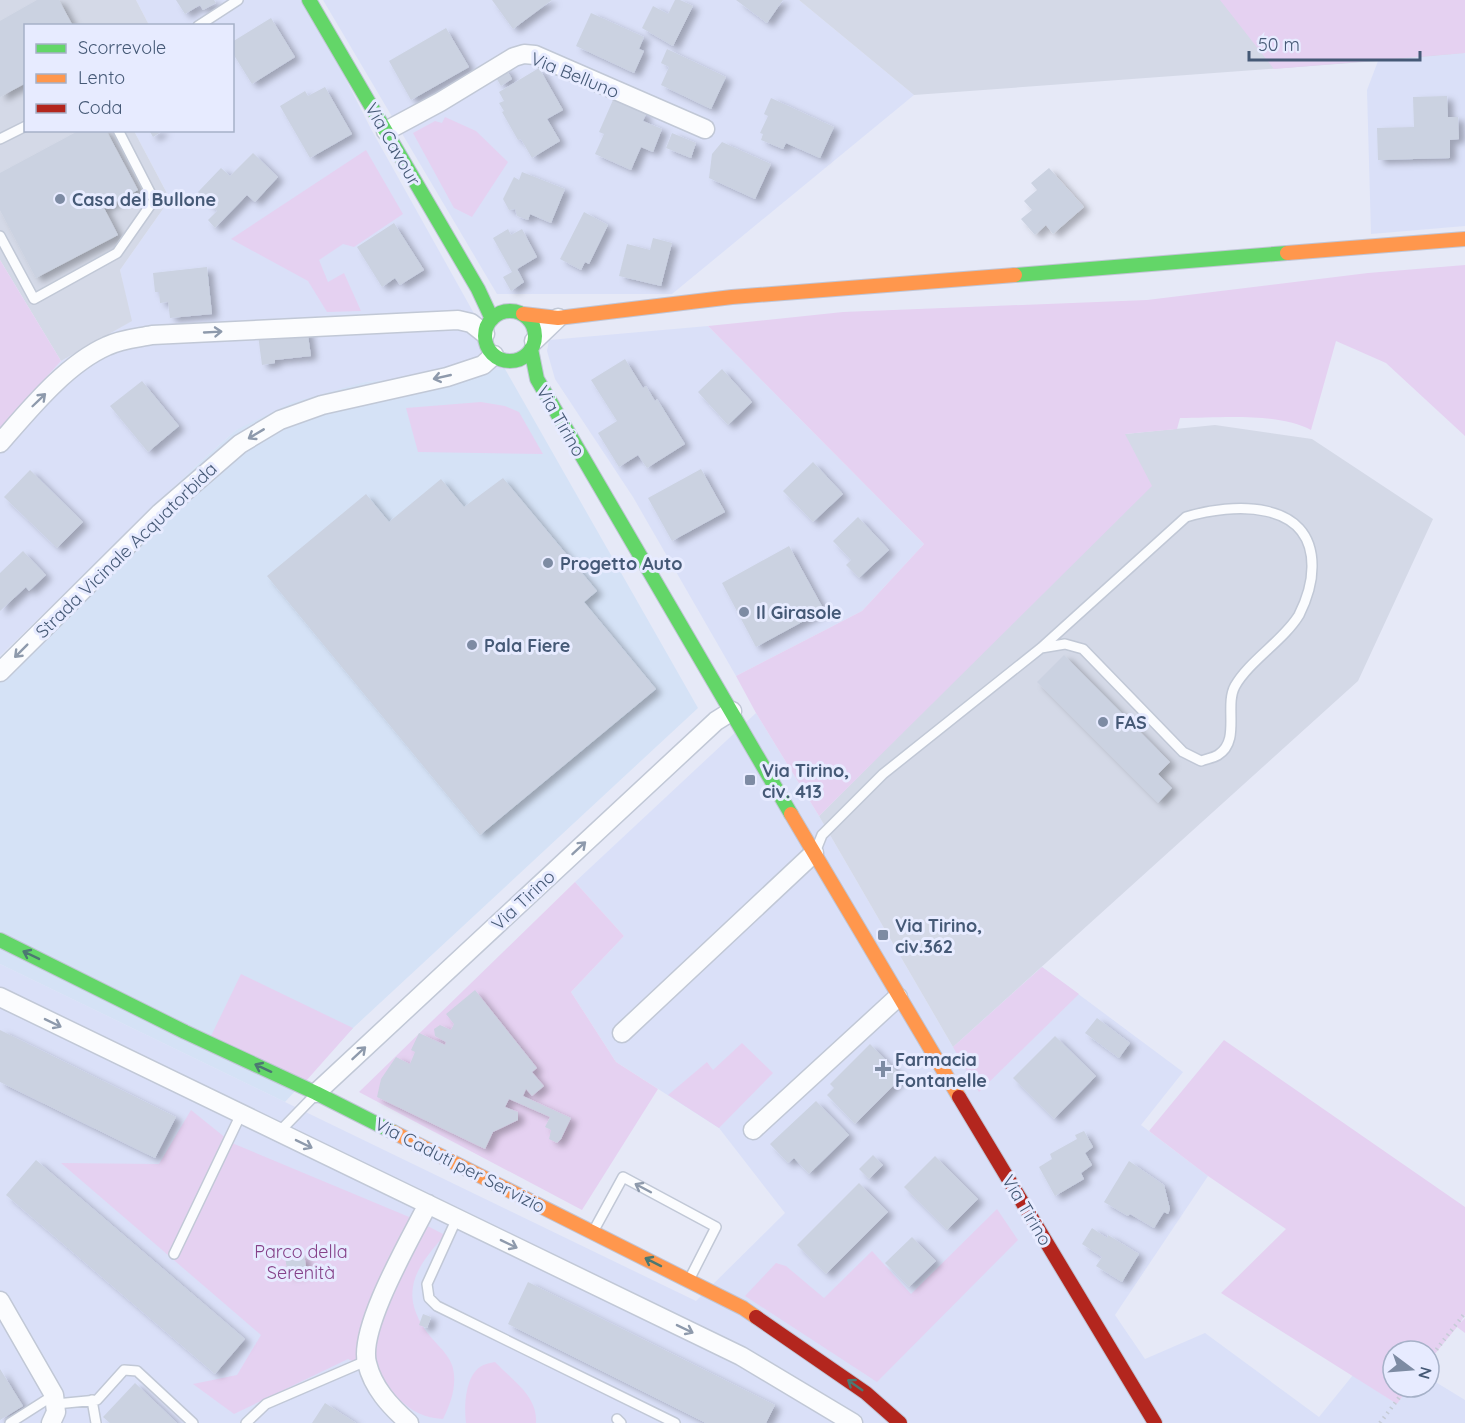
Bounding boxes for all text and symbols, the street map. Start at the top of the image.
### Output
legend [24,24,234,132]
scale bar [1249,24,1420,62]
text: 50 m [1258,33,1300,56]
text: Scorrevole [78,36,166,59]
street label: Via Belluno [527,47,623,103]
text: Lento [78,66,125,89]
text: Coda [78,96,122,119]
street label: Via Cavour [360,99,426,189]
place label: Casa del Bullone [72,188,216,211]
marker: Casa del Bullone [53,192,67,206]
one-way arrow [203,327,223,338]
one-way arrow [432,372,451,384]
street label: Via Tirino [531,381,591,461]
one-way arrow [32,393,47,407]
one-way arrow [248,428,265,440]
street label: Strada Vicinale Acquatorbida [30,457,222,643]
place label: Progetto Auto [560,552,683,575]
marker: Progetto Auto [541,556,555,570]
place label: Il Girasole [756,601,842,624]
marker: Il Girasole [737,605,751,619]
place label: Pala Fiere [484,634,570,657]
marker: Pala Fiere [465,638,479,652]
one-way arrow [13,644,28,659]
place label: FAS [1115,711,1147,734]
marker: FAS [1096,715,1110,729]
place label: Via Tirino, civ. 413 [762,759,849,803]
marker: Via Tirino, civ. 413 [743,773,757,787]
one-way arrow [571,841,586,856]
street label: Via Tirino [486,865,560,935]
place label: Via Tirino, civ.362 [895,914,982,958]
marker: Via Tirino, civ.362 [876,928,890,942]
one-way arrow [23,949,41,961]
one-way arrow [43,1017,61,1029]
one-way arrow [351,1046,366,1060]
place label: Farmacia Fontanelle [895,1048,987,1092]
one-way arrow [255,1062,273,1074]
marker: Farmacia Fontanelle [876,1062,890,1076]
street label: Via Caduti per Servizio [371,1112,549,1218]
one-way arrow [294,1139,312,1151]
street label: Via Tirino [997,1170,1057,1250]
one-way arrow [635,1182,652,1194]
one-way arrow [500,1238,518,1250]
park label: Parco della Serenità [254,1240,348,1284]
one-way arrow [644,1256,662,1268]
one-way arrow [675,1324,693,1335]
north arrow [1381,1339,1441,1399]
text: N [1414,1365,1437,1382]
one-way arrow [847,1379,864,1391]

